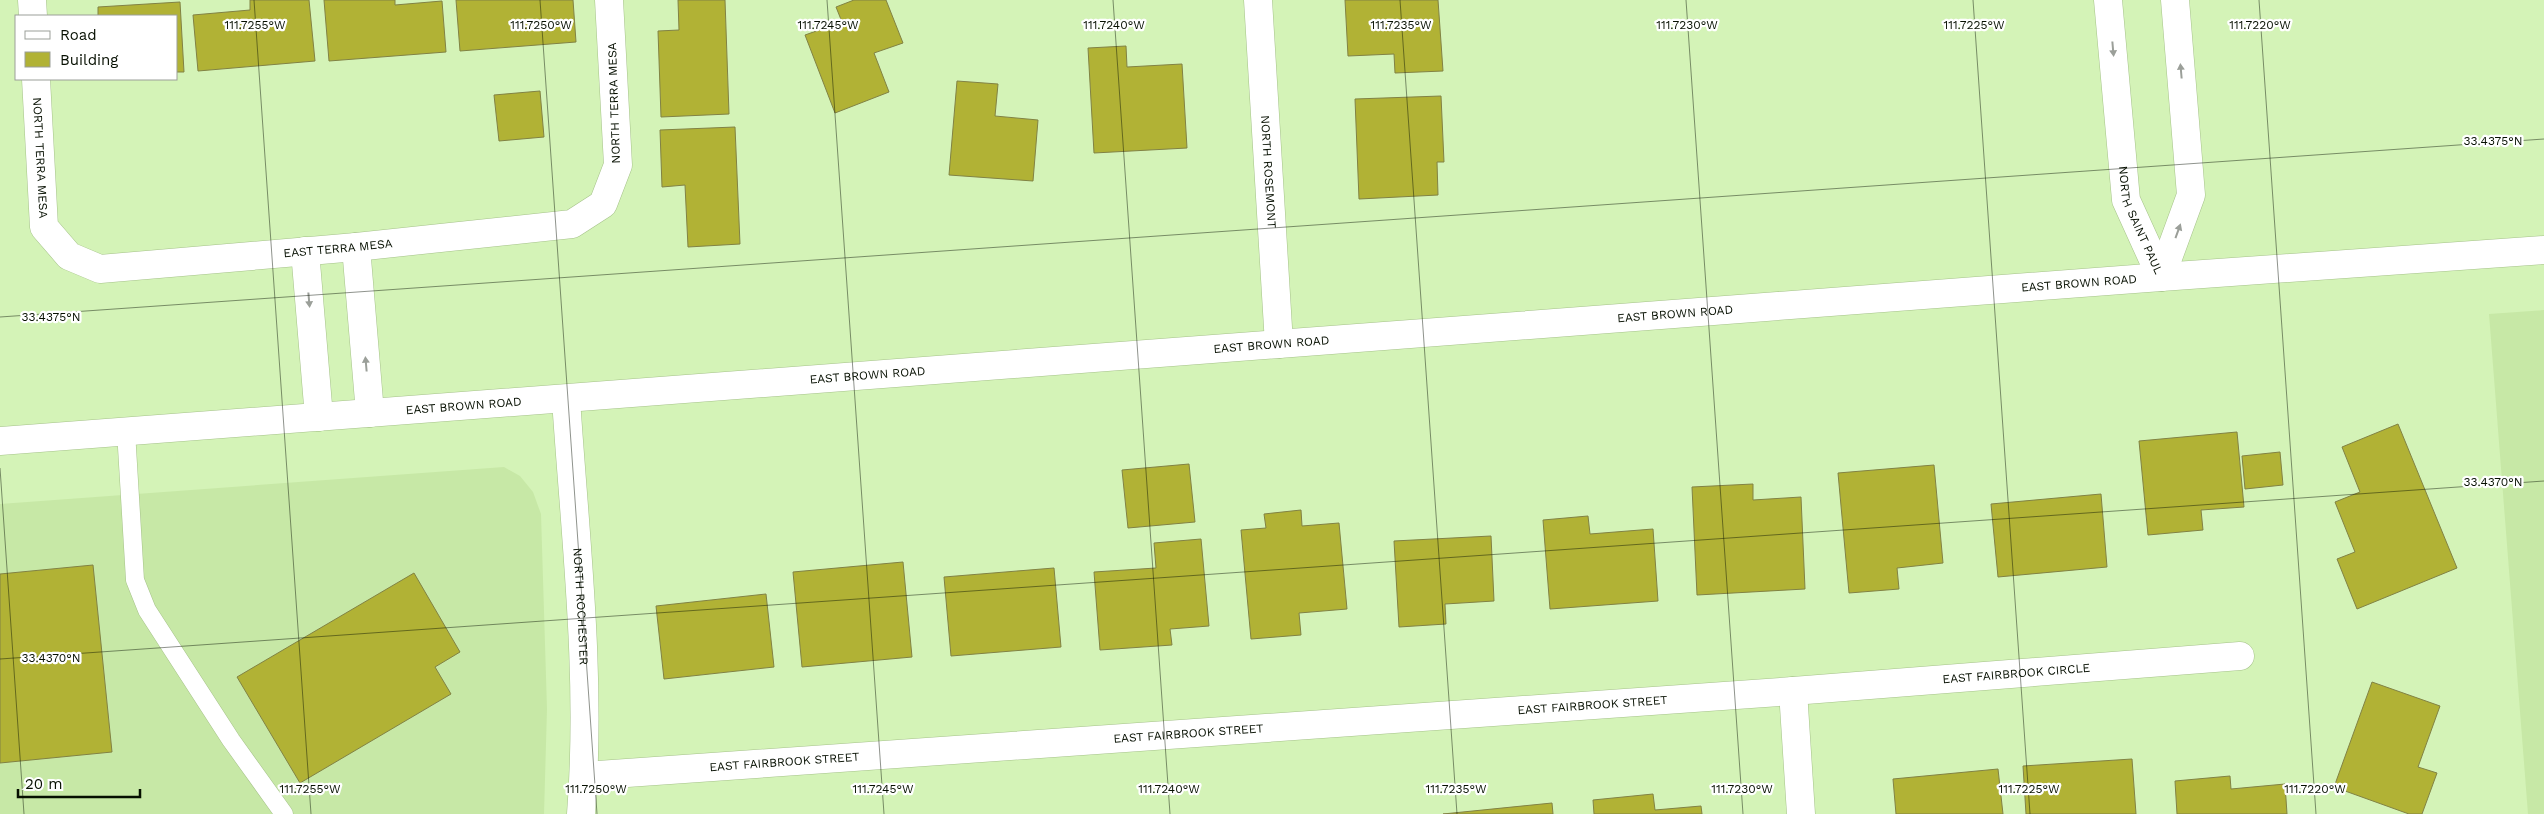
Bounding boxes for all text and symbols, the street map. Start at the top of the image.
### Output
legend [15,15,178,80]
text: 111.7255°W [225,18,286,32]
text: 111.7250°W [510,18,572,32]
text: 111.7245°W [798,18,859,32]
text: 111.7240°W [1083,18,1145,32]
text: 111.7235°W [1371,18,1432,32]
text: 111.7230°W [1656,18,1718,32]
text: 111.7225°W [1944,18,2005,32]
text: 111.7220°W [2229,18,2291,32]
text: Road [60,26,97,44]
one-way arrow [2109,41,2117,57]
street label: NORTH TERRA MESA [605,42,623,164]
text: Building [60,51,118,69]
one-way arrow [2176,63,2184,79]
street label: NORTH TERRA MESA [30,97,51,219]
street label: NORTH ROSEMONT [1258,115,1279,229]
text: 33.4375°N [2464,134,2522,148]
street label: NORTH SAINT PAUL [2116,165,2166,276]
one-way arrow [2174,223,2182,238]
street label: EAST TERRA MESA [283,236,393,260]
street label: EAST BROWN ROAD [2021,272,2137,295]
one-way arrow [305,292,313,308]
street label: EAST BROWN ROAD [1617,302,1734,325]
text: 33.4375°N [22,310,80,324]
street label: EAST BROWN ROAD [1213,333,1330,356]
one-way arrow [362,356,370,372]
street label: EAST BROWN ROAD [809,364,926,387]
street label: EAST BROWN ROAD [405,394,522,417]
text: 33.4370°N [2463,475,2523,489]
street label: NORTH ROCHESTER [570,547,591,665]
text: 33.4370°N [21,651,81,665]
street label: EAST FAIRBROOK CIRCLE [1942,661,2091,686]
street label: EAST FAIRBROOK STREET [1517,693,1668,717]
street label: EAST FAIRBROOK STREET [1113,721,1264,746]
street label: EAST FAIRBROOK STREET [709,750,860,774]
scale bar [18,766,140,798]
text: 20 m [25,775,63,793]
text: 111.7255°W [280,782,341,796]
text: 111.7250°W [565,782,627,796]
text: 111.7245°W [853,782,914,796]
text: 111.7240°W [1138,782,1200,796]
text: 111.7235°W [1426,782,1487,796]
text: 111.7230°W [1711,782,1773,796]
text: 111.7225°W [1999,782,2060,796]
text: 111.7220°W [2284,782,2346,796]

